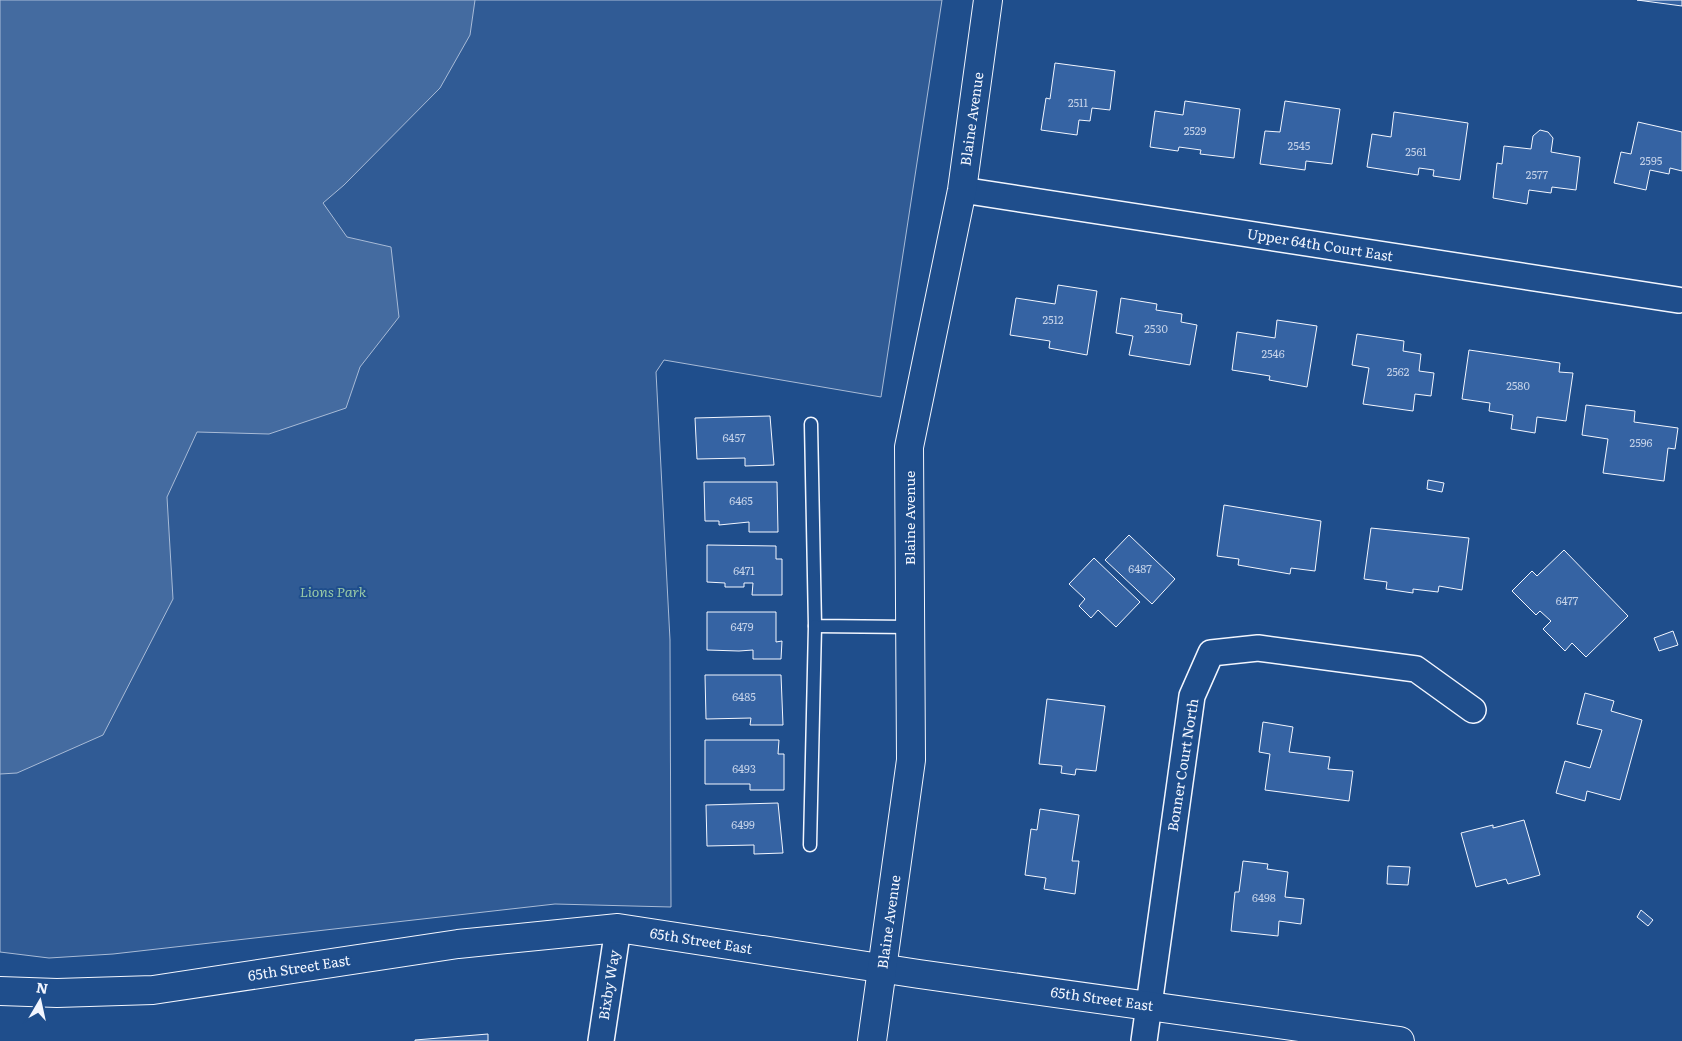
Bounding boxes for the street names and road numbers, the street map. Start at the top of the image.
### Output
street label: Blaine Avenue [955,71,987,167]
street label: Upper 64th Court East [1246,223,1395,265]
street label: Blaine Avenue [899,471,919,565]
street label: Bonner Court North [1162,697,1202,833]
street label: Blaine Avenue [872,874,904,970]
street label: 65th Street East [649,922,754,958]
street label: Bixby Way [593,947,624,1021]
street label: 65th Street East [246,949,352,985]
street label: 65th Street East [1050,981,1155,1015]

